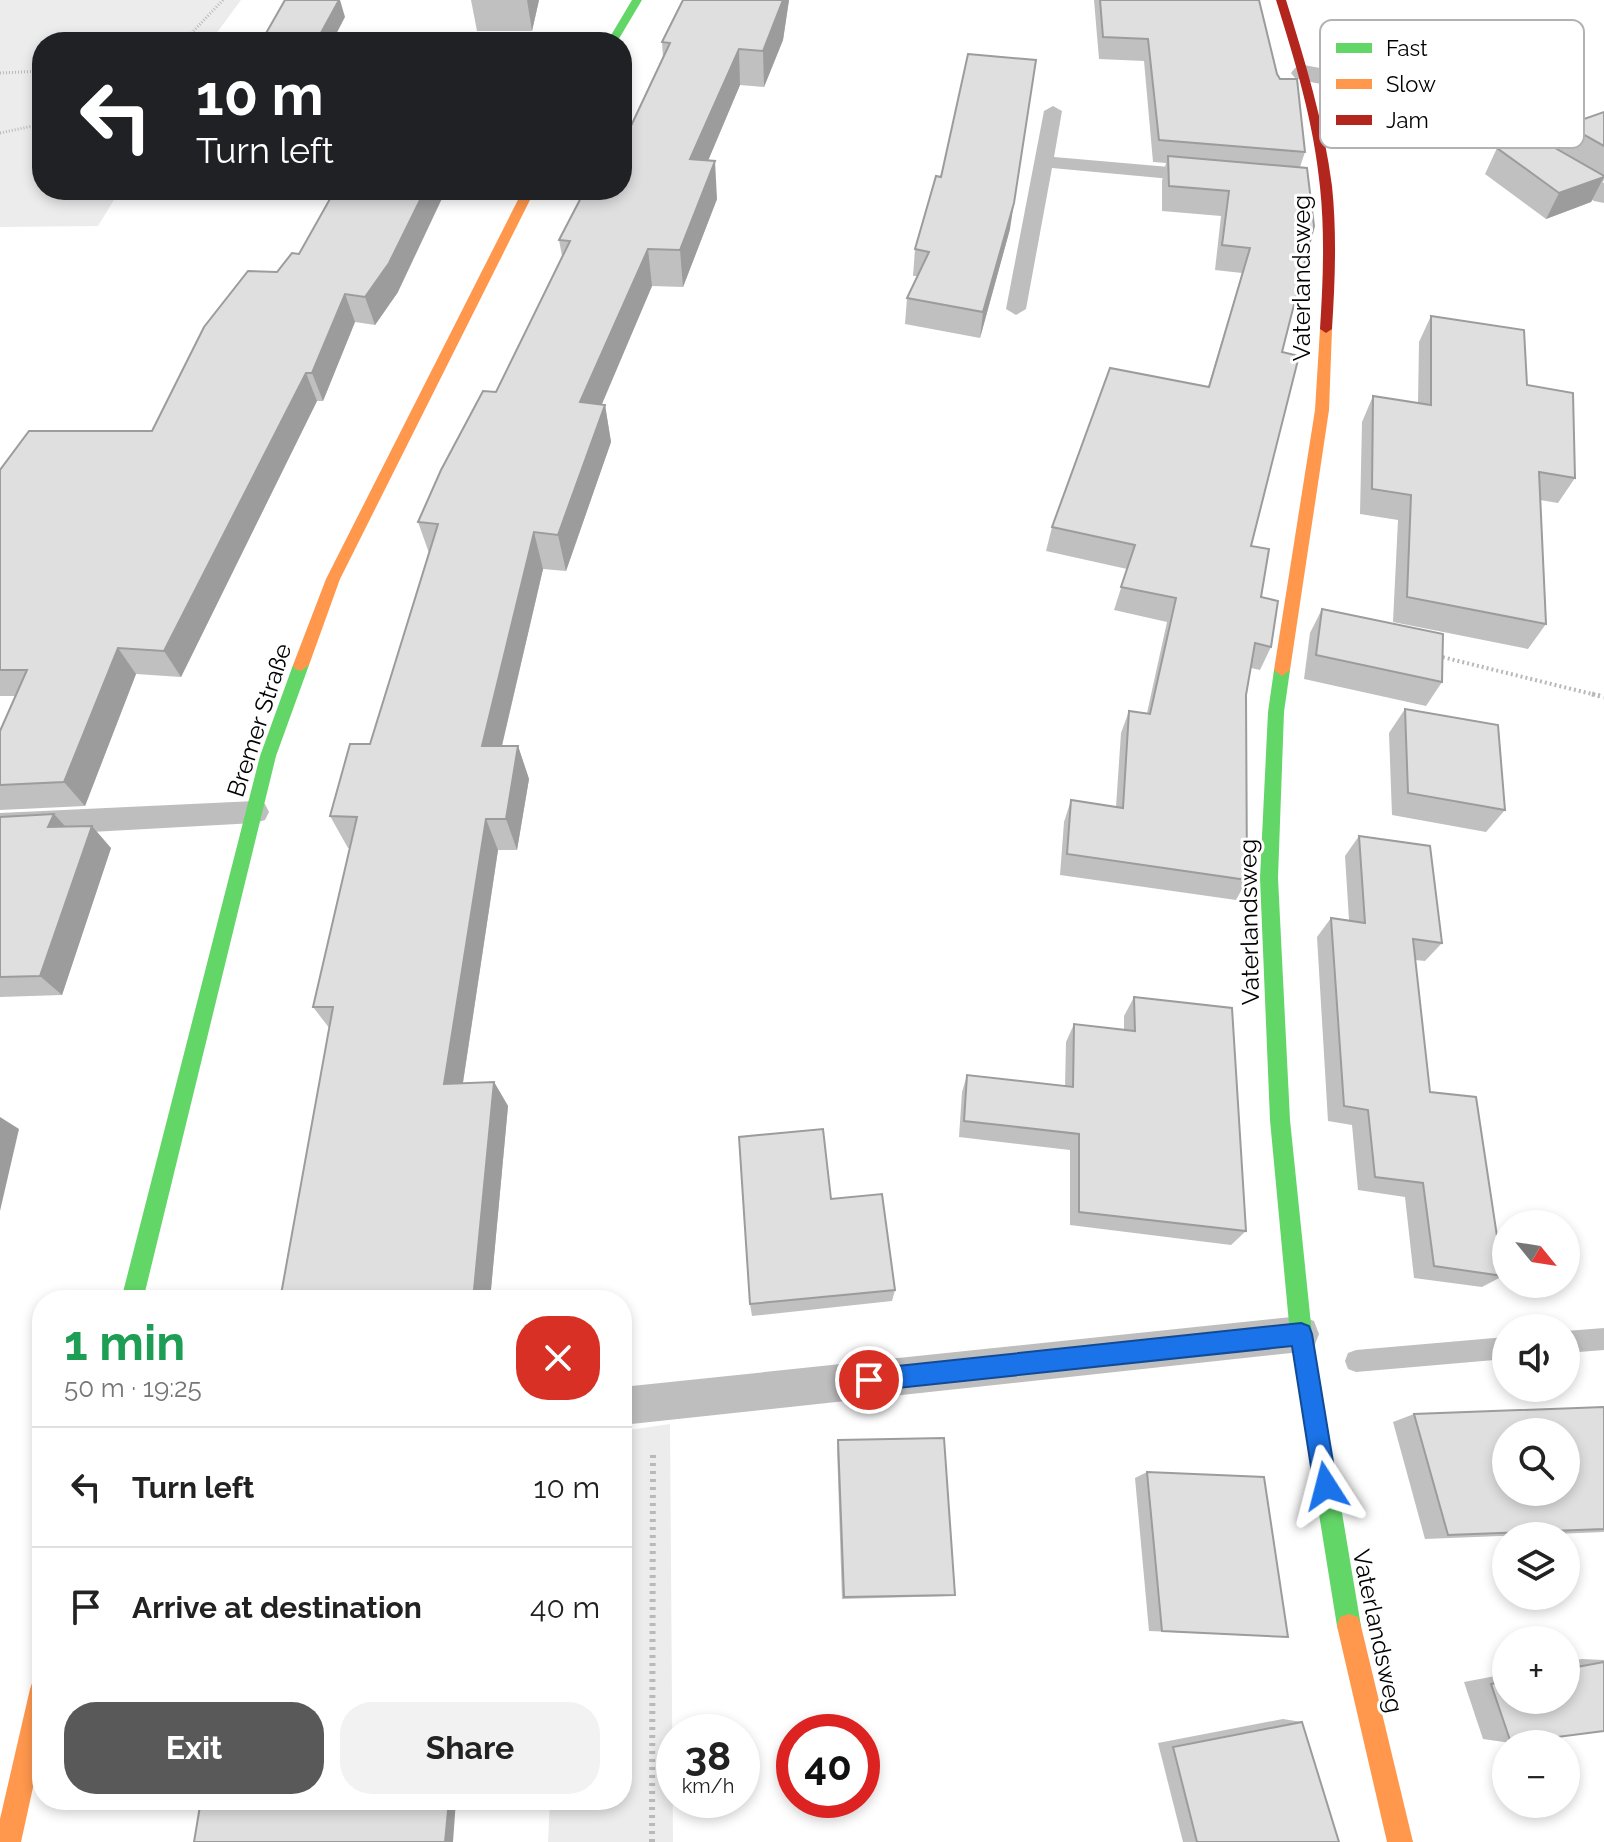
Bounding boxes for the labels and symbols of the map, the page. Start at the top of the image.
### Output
legend [1320,20,1584,148]
text: Fast [1386,35,1428,61]
text: Slow [1386,71,1436,97]
text: Jam [1386,107,1429,133]
street label: Vaterlandsweg [1287,195,1316,361]
street label: Bremer Straße [221,640,297,800]
street label: Vaterlandsweg [1233,839,1265,1005]
north arrow [1492,1210,1580,1298]
pin [835,1346,903,1414]
position arrow [1284,1444,1368,1528]
street label: Vaterlandsweg [1347,1547,1409,1715]
speed limit sign: 40 [776,1714,880,1818]

